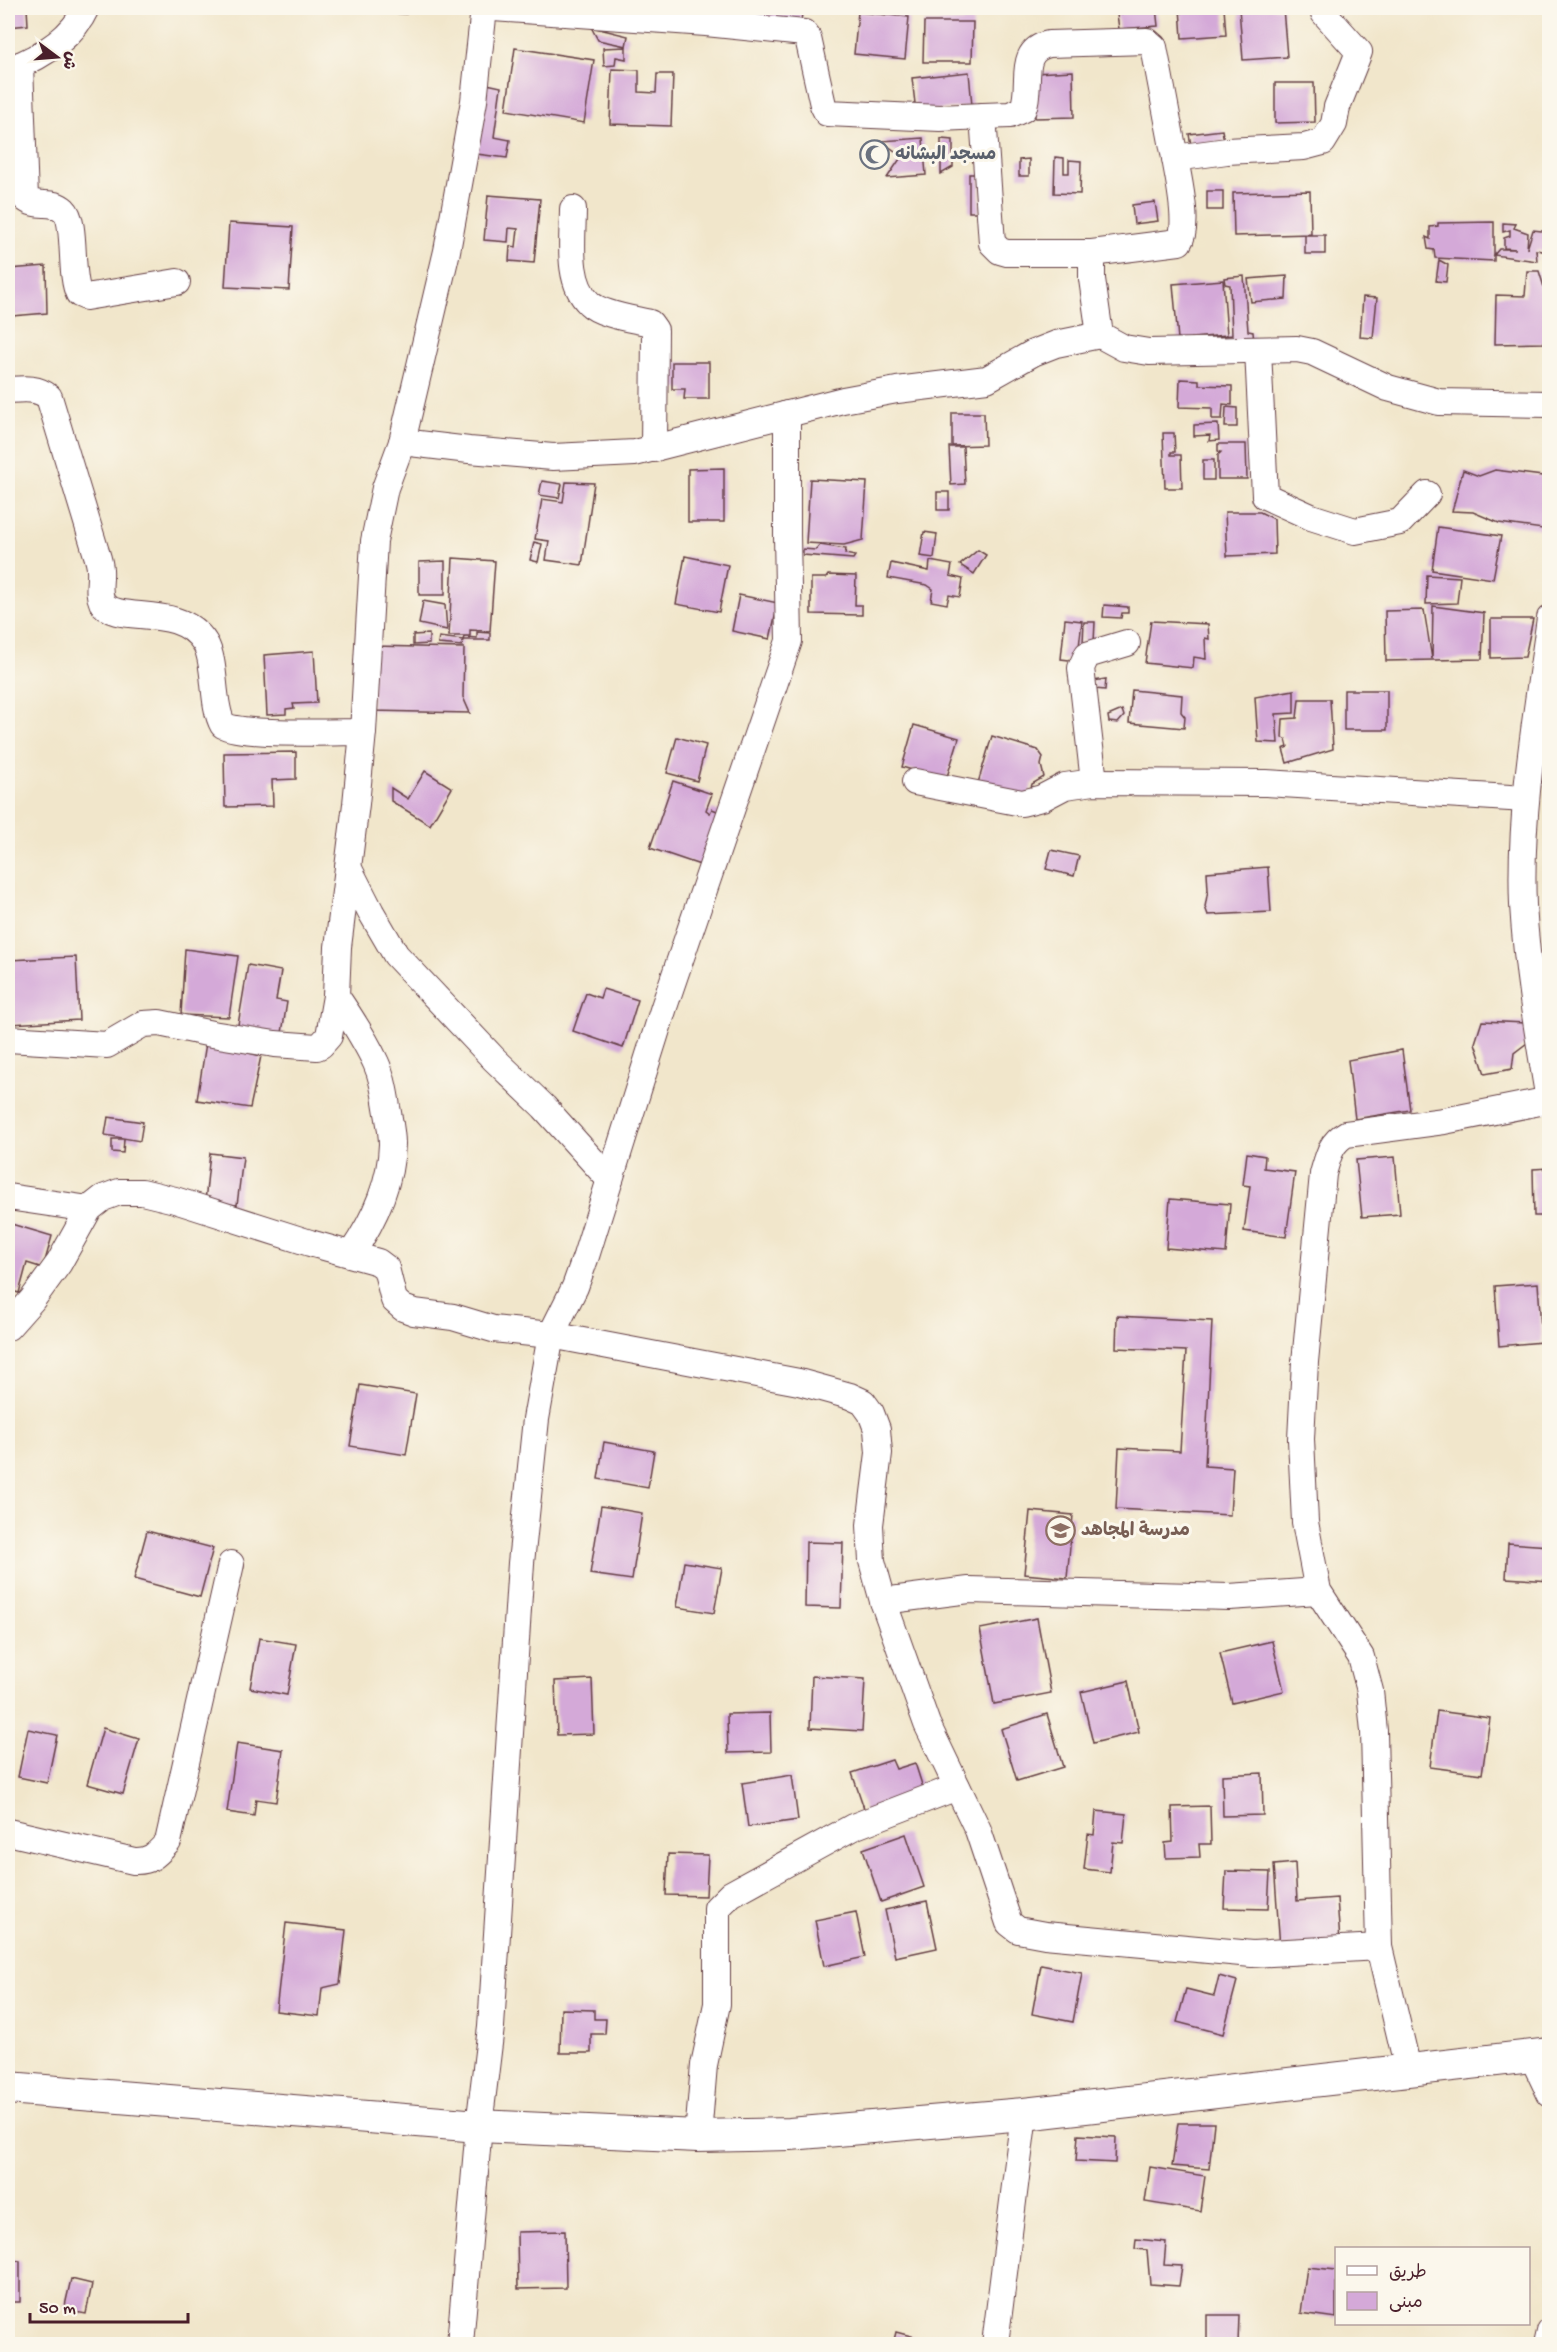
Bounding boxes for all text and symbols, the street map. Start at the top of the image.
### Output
north arrow [27,27,87,87]
text: ش [56,49,80,71]
mosque icon: مسجد البشانه [858,139,890,171]
place label: مسجد البشانه [895,145,996,166]
school or university icon: مدرسة المجاهد [1044,1515,1076,1547]
place label: مدرسة المجاهد [1081,1520,1190,1542]
legend [1335,2247,1530,2325]
text: طريق [1389,2263,1427,2284]
scale bar [30,2286,188,2324]
text: مبنى [1389,2293,1423,2314]
text: 50 m [39,2299,76,2320]

